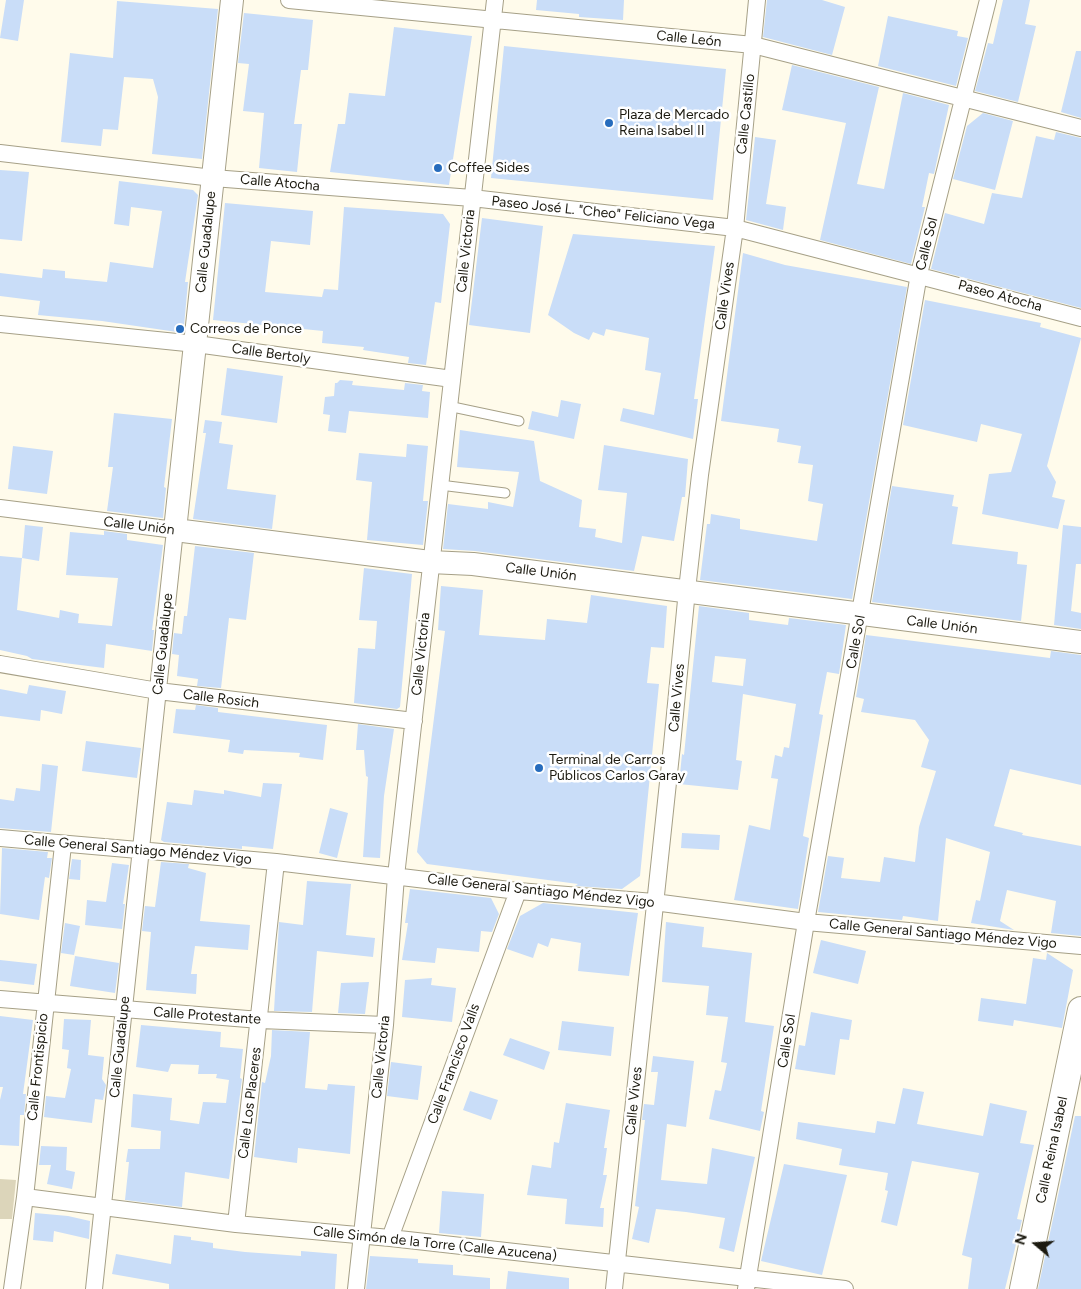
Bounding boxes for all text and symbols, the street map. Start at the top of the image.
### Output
street label: Calle León [656,27,722,51]
street label: Calle Castillo [733,73,759,155]
place label: Plaza de Mercado Reina Isabel II [619,107,729,140]
marker: Plaza de Mercado Reina Isabel II [603,117,615,129]
place label: Coffee Sides [448,160,529,176]
marker: Coffee Sides [432,162,444,174]
street label: Calle Atocha [239,171,321,195]
street label: Calle Guadalupe [192,190,220,294]
street label: Paseo José L. "Cheo" Feliciano Vega [490,193,716,233]
street label: Calle Victoria [453,209,479,293]
street label: Calle Sol [912,216,942,272]
street label: Calle Vives [712,261,738,331]
street label: Paseo Atocha [956,277,1044,315]
place label: Correos de Ponce [190,321,302,337]
marker: Correos de Ponce [174,323,186,335]
street label: Calle Bertoly [231,340,311,368]
street label: Calle Unión [103,513,175,539]
street label: Calle Unión [505,559,577,585]
street label: Calle Guadalupe [149,592,177,696]
street label: Calle Victoria [408,612,434,696]
street label: Calle Unión [906,612,978,638]
street label: Calle Sol [843,614,869,670]
street label: Calle Vives [666,663,688,733]
street label: Calle Rosich [182,686,260,712]
place label: Terminal de Carros Públicos Carlos Garay [549,752,685,784]
marker: Terminal de Carros Públicos Carlos Garay [533,762,545,774]
street label: Calle General Santiago Méndez Vigo [23,832,253,868]
street label: Calle General Santiago Méndez Vigo [427,871,655,911]
street label: Calle General Santiago Méndez Vigo [828,916,1058,952]
street label: Calle Guadalupe [106,995,134,1099]
street label: Calle Francisco Valls [424,1001,484,1127]
street label: Calle Protestante [153,1004,261,1028]
street label: Calle Frontispicio [24,1012,52,1122]
street label: Calle Sol [774,1013,800,1069]
street label: Calle Victoria [368,1015,394,1099]
street label: Calle Los Placeres [235,1046,265,1160]
street label: Calle Vives [622,1066,646,1136]
street label: Calle Reina Isabel [1032,1095,1072,1205]
north arrow [1011,1219,1061,1269]
street label: Calle Simón de la Torre (Calle Azucena) [312,1223,558,1265]
text: N [1011,1231,1031,1247]

